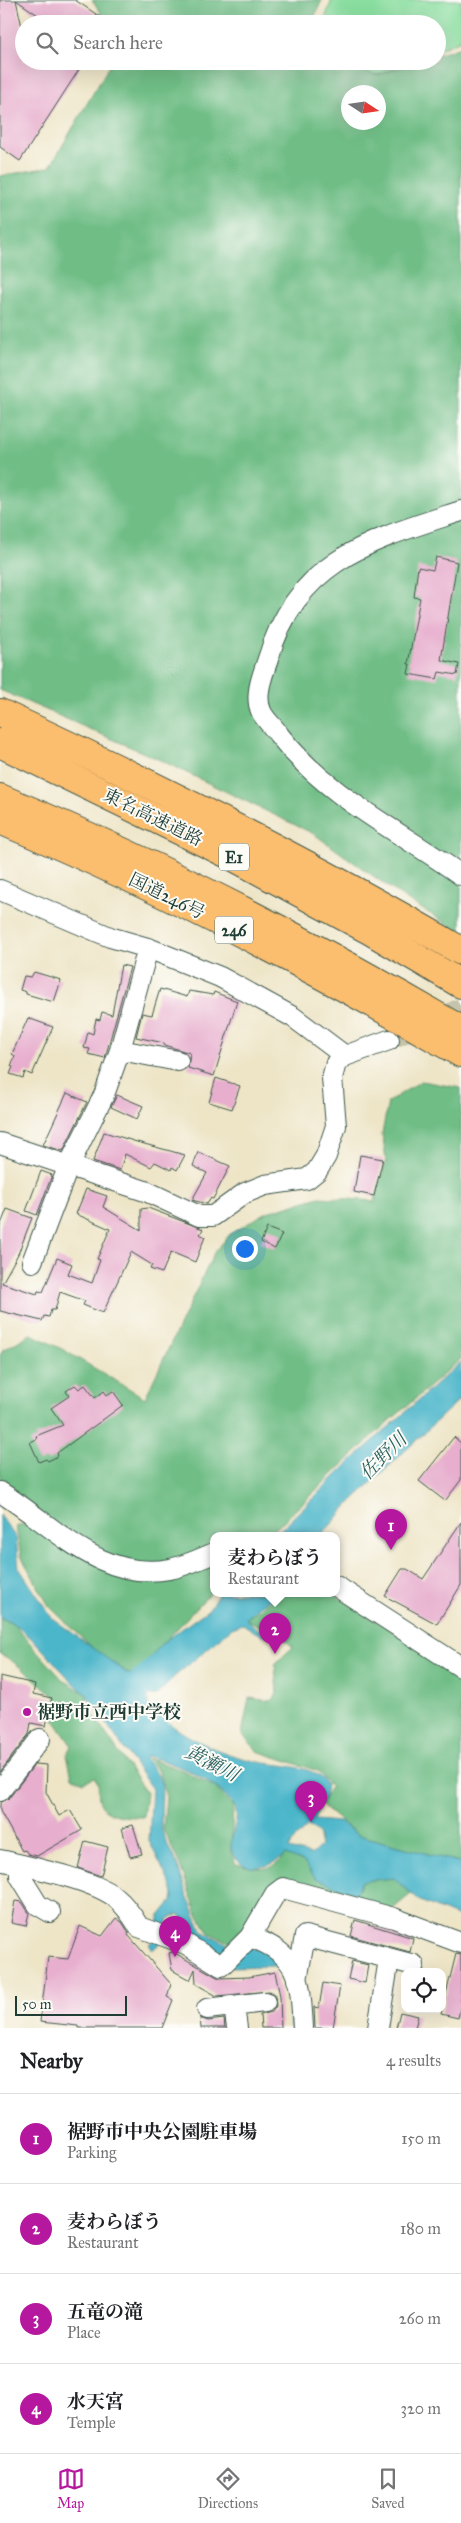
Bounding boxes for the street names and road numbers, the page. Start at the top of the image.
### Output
street label: 東名高速道路 [100,783,206,851]
road number: E1 [219,844,249,870]
street label: 国道246号 [125,868,209,924]
road number: 246 [215,916,253,944]

